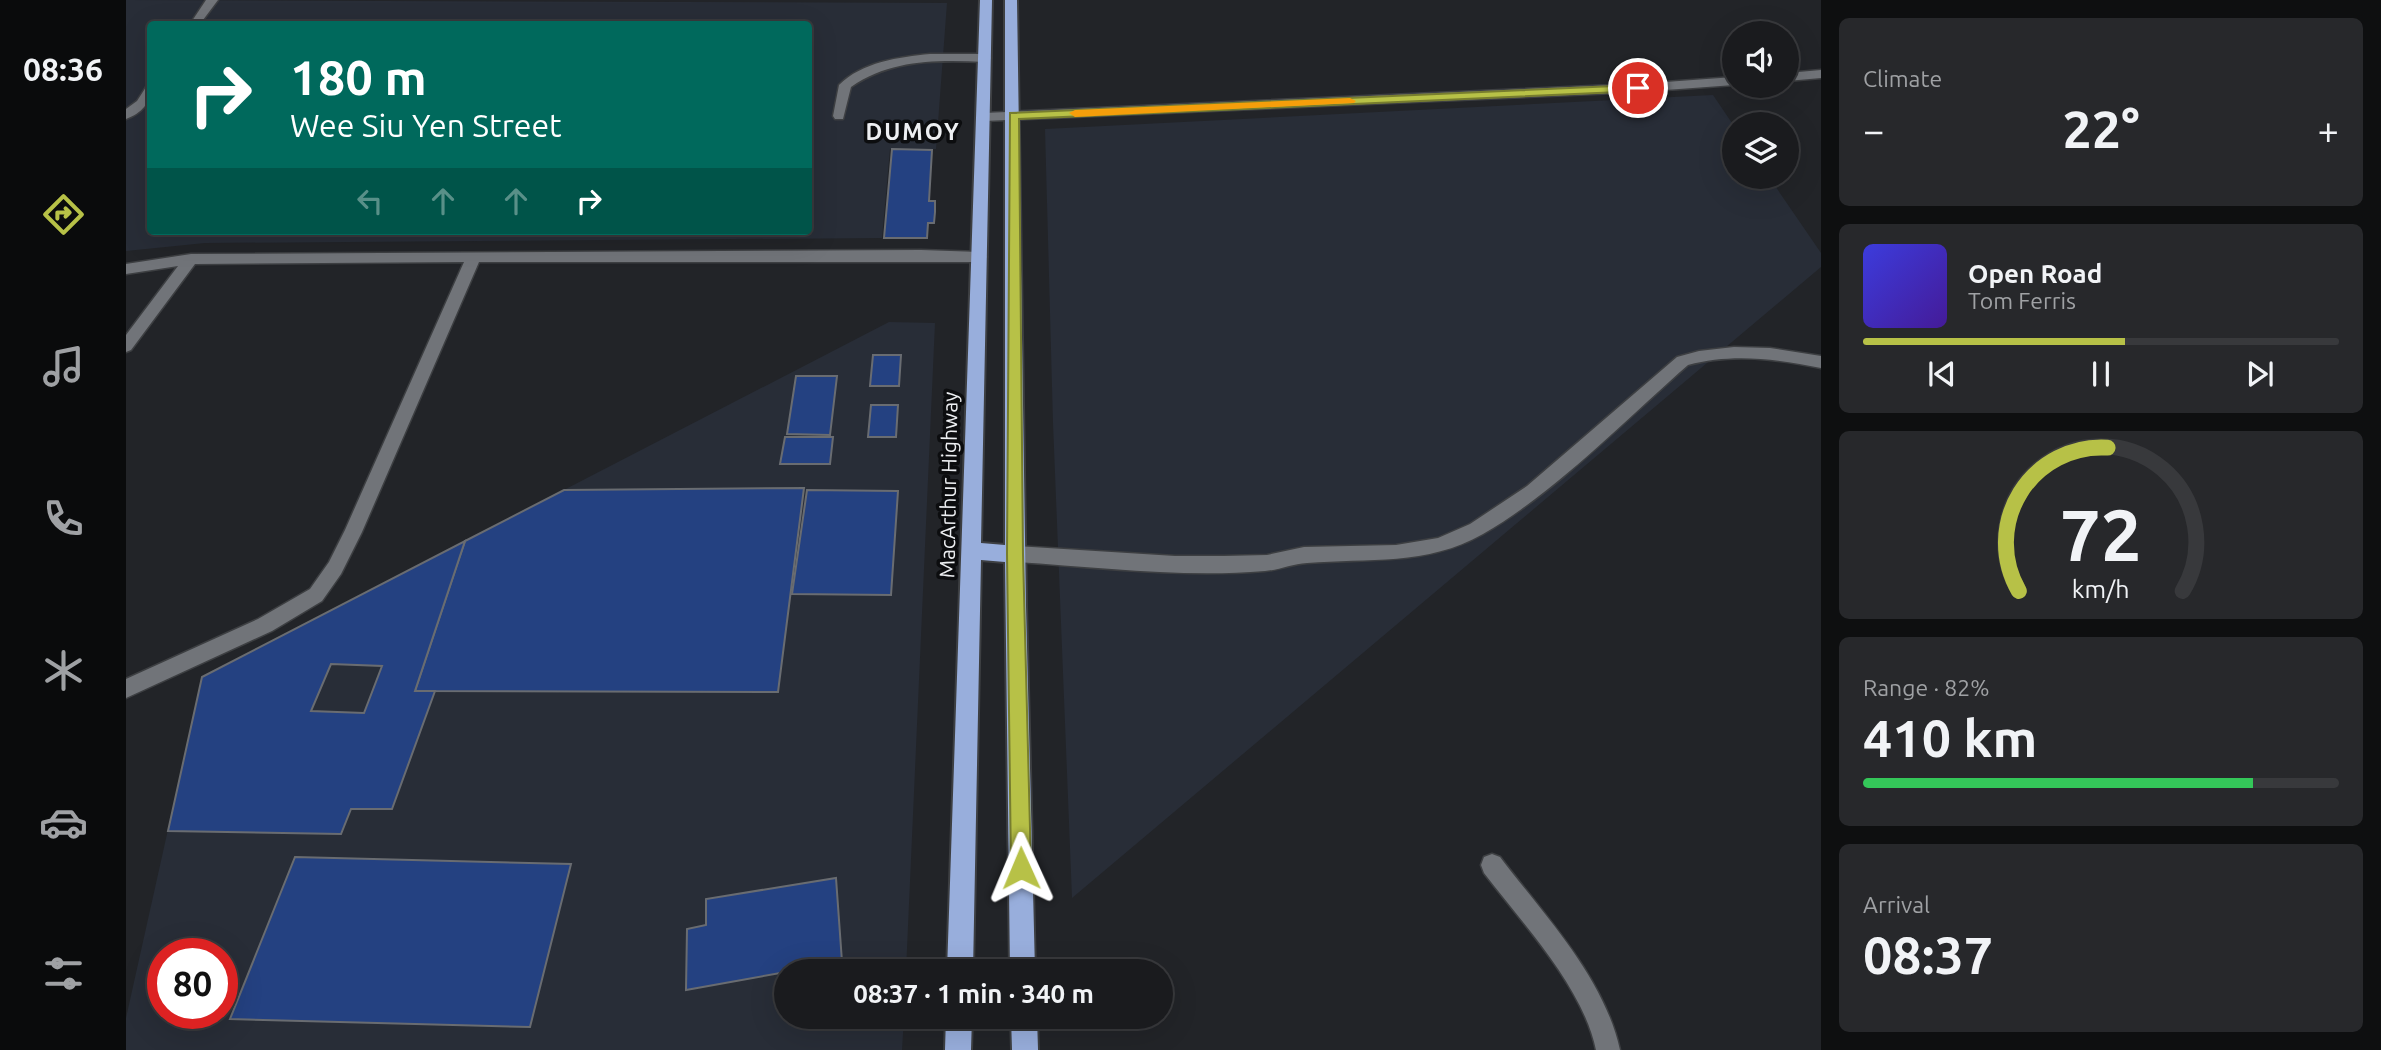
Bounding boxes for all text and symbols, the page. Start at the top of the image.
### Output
map controls [1722,21,1799,189]
button: sound [1722,21,1799,98]
icon: right [175,49,266,140]
text: 180 m [290,49,427,104]
text: 08:36 [23,51,103,87]
pin [1608,58,1668,118]
text: Climate [1863,66,1942,91]
icon: arrive [1619,69,1657,107]
text: 22° [2062,100,2140,158]
text: Wee Siu Yen Street [290,107,562,143]
text: − [1863,109,1884,151]
text: + [2318,109,2339,151]
button: layers [1722,112,1799,189]
district label: DUMOY [865,119,961,144]
icon: left [351,182,389,220]
icon: ahead [424,182,462,220]
icon: ahead [497,182,535,220]
icon: right [570,182,608,220]
icon: directions [39,190,88,239]
text: Open Road [1968,259,2102,288]
text: Tom Ferris [1968,288,2076,313]
icon: music [39,342,88,391]
icon: previous [1923,355,1961,393]
icon: pause [2082,355,2120,393]
icon: next [2241,355,2279,393]
street label: MacArthur Highway [934,392,962,578]
text: 72 [2060,493,2142,575]
icon: phone [39,494,88,543]
text: km/h [2072,575,2130,603]
icon: climate [39,646,88,695]
text: Range · 82% [1863,675,1990,700]
text: 410 km [1863,709,2037,767]
icon: car [39,798,88,847]
position arrow [984,831,1058,905]
text: Arrival [1863,892,1930,917]
text: 08:37 [1863,926,1993,984]
speed limit sign: 80 [147,938,238,1029]
icon: filters [39,949,88,998]
text: 08:37 · 1 min · 340 m [853,979,1094,1008]

